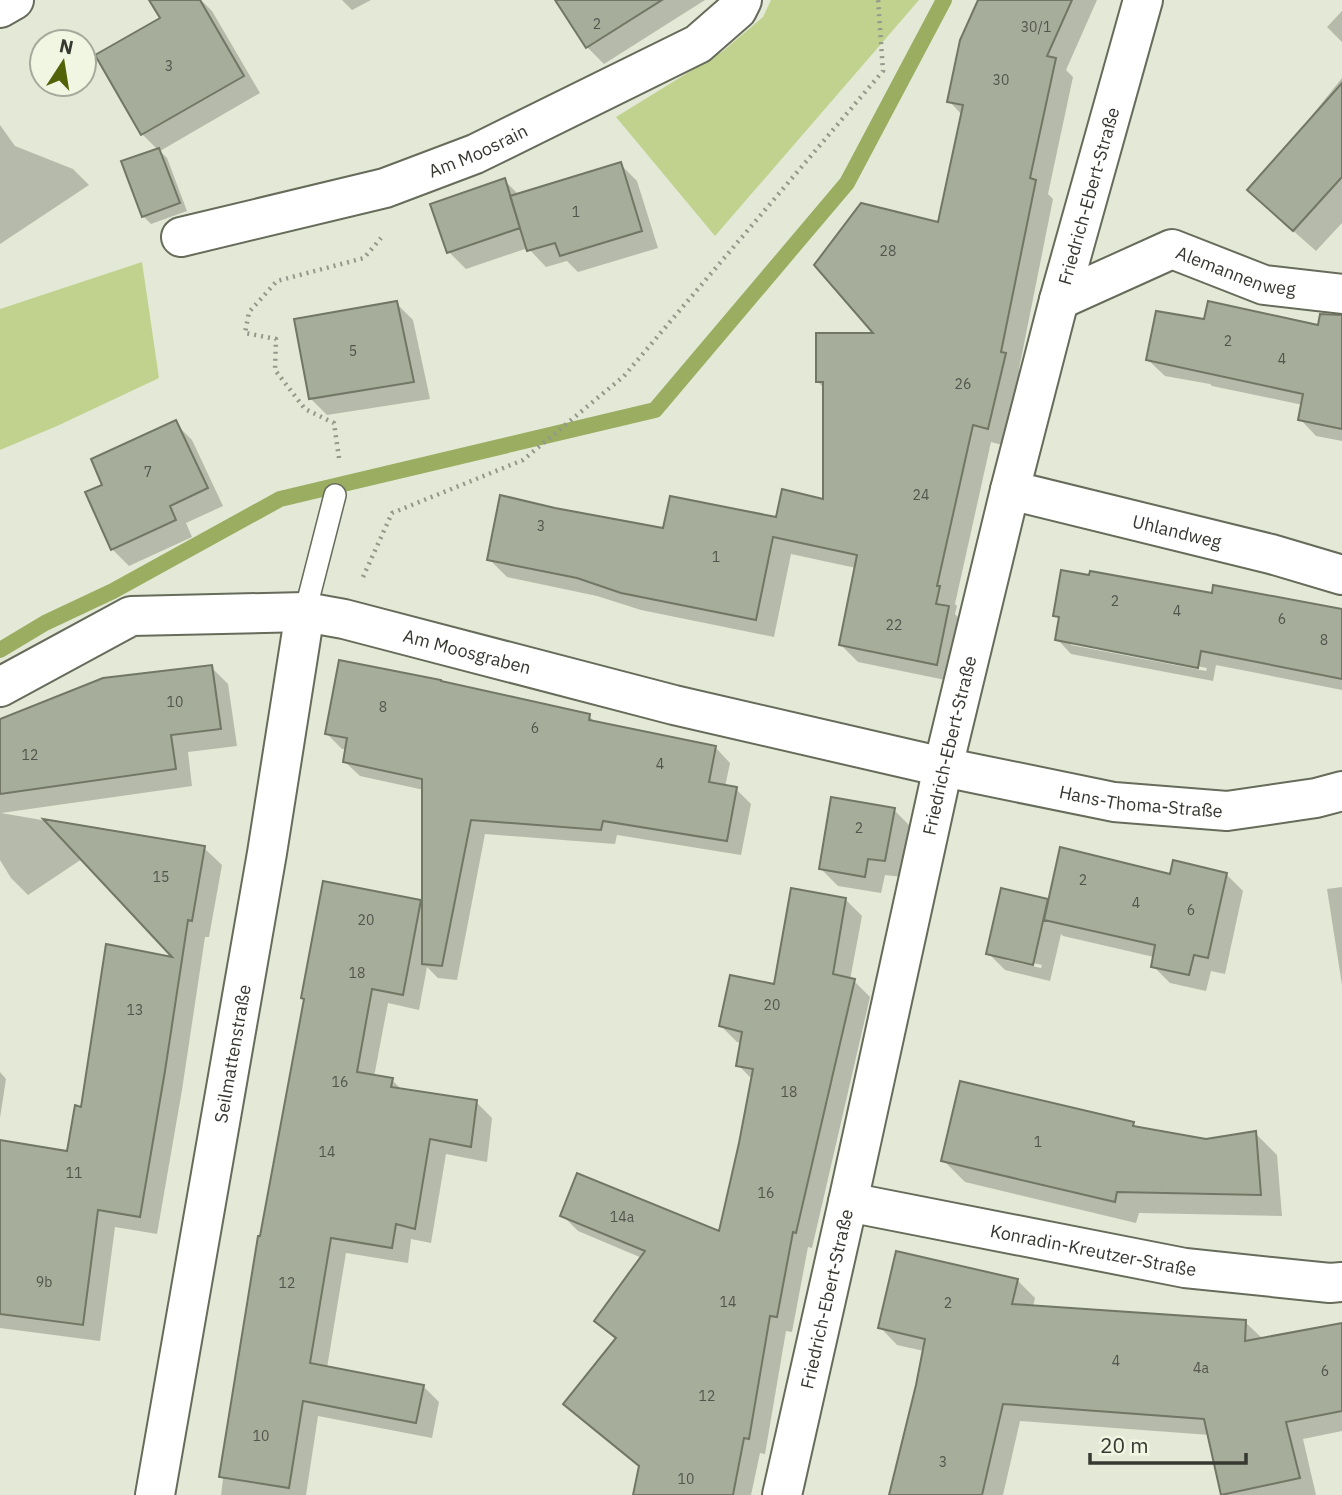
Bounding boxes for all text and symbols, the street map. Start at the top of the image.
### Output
house number: 2 [593,15,601,33]
house number: 30/1 [1021,18,1051,36]
north arrow [28,28,98,98]
text: N [57,33,76,60]
house number: 3 [165,57,173,75]
house number: 30 [993,71,1009,89]
street label: Friedrich-Ebert-Straße [1052,104,1124,287]
street label: Am Moosrain [425,118,531,182]
house number: 1 [572,203,580,221]
street label: Alemannenweg [1173,240,1297,300]
house number: 28 [880,242,896,260]
house number: 2 [1224,332,1232,350]
house number: 5 [349,342,357,360]
house number: 4 [1278,350,1286,368]
house number: 26 [955,375,971,393]
house number: 7 [144,463,152,481]
house number: 24 [913,486,929,504]
street label: Uhlandweg [1130,509,1224,553]
house number: 3 [537,517,545,535]
house number: 1 [712,548,720,566]
house number: 2 [1111,592,1119,610]
house number: 4 [1173,602,1181,620]
house number: 6 [1278,610,1286,628]
house number: 22 [886,616,902,634]
street label: Am Moosgraben [401,623,534,679]
house number: 8 [1320,631,1328,649]
street label: Friedrich-Ebert-Straße [917,653,981,837]
house number: 10 [167,693,183,711]
house number: 8 [379,698,387,716]
house number: 6 [531,719,539,737]
house number: 12 [22,746,38,764]
house number: 4 [656,755,664,773]
street label: Hans-Thoma-Straße [1057,780,1224,822]
house number: 2 [855,819,863,837]
house number: 15 [153,868,169,886]
house number: 2 [1079,871,1087,889]
house number: 4 [1132,894,1140,912]
house number: 6 [1187,901,1195,919]
house number: 20 [358,911,374,929]
house number: 18 [349,964,365,982]
street label: Seilmattenstraße [209,983,255,1125]
house number: 20 [764,996,780,1014]
house number: 13 [127,1001,143,1019]
house number: 16 [332,1073,348,1091]
house number: 18 [781,1083,797,1101]
house number: 1 [1034,1133,1042,1151]
house number: 14 [319,1143,335,1161]
house number: 11 [66,1164,82,1182]
house number: 16 [758,1184,774,1202]
street label: Friedrich-Ebert-Straße [795,1207,858,1391]
house number: 14a [610,1208,635,1226]
street label: Konradin-Kreutzer-Straße [988,1219,1198,1281]
house number: 9b [36,1273,52,1291]
house number: 12 [279,1274,295,1292]
house number: 14 [720,1293,736,1311]
house number: 2 [944,1294,952,1312]
house number: 4 [1112,1352,1120,1370]
house number: 4a [1193,1359,1209,1377]
house number: 6 [1321,1362,1329,1380]
house number: 12 [699,1387,715,1405]
scale bar [1090,1422,1246,1466]
house number: 10 [253,1427,269,1445]
text: 20 m [1100,1431,1149,1459]
house number: 3 [939,1453,947,1471]
house number: 10 [678,1470,694,1488]

